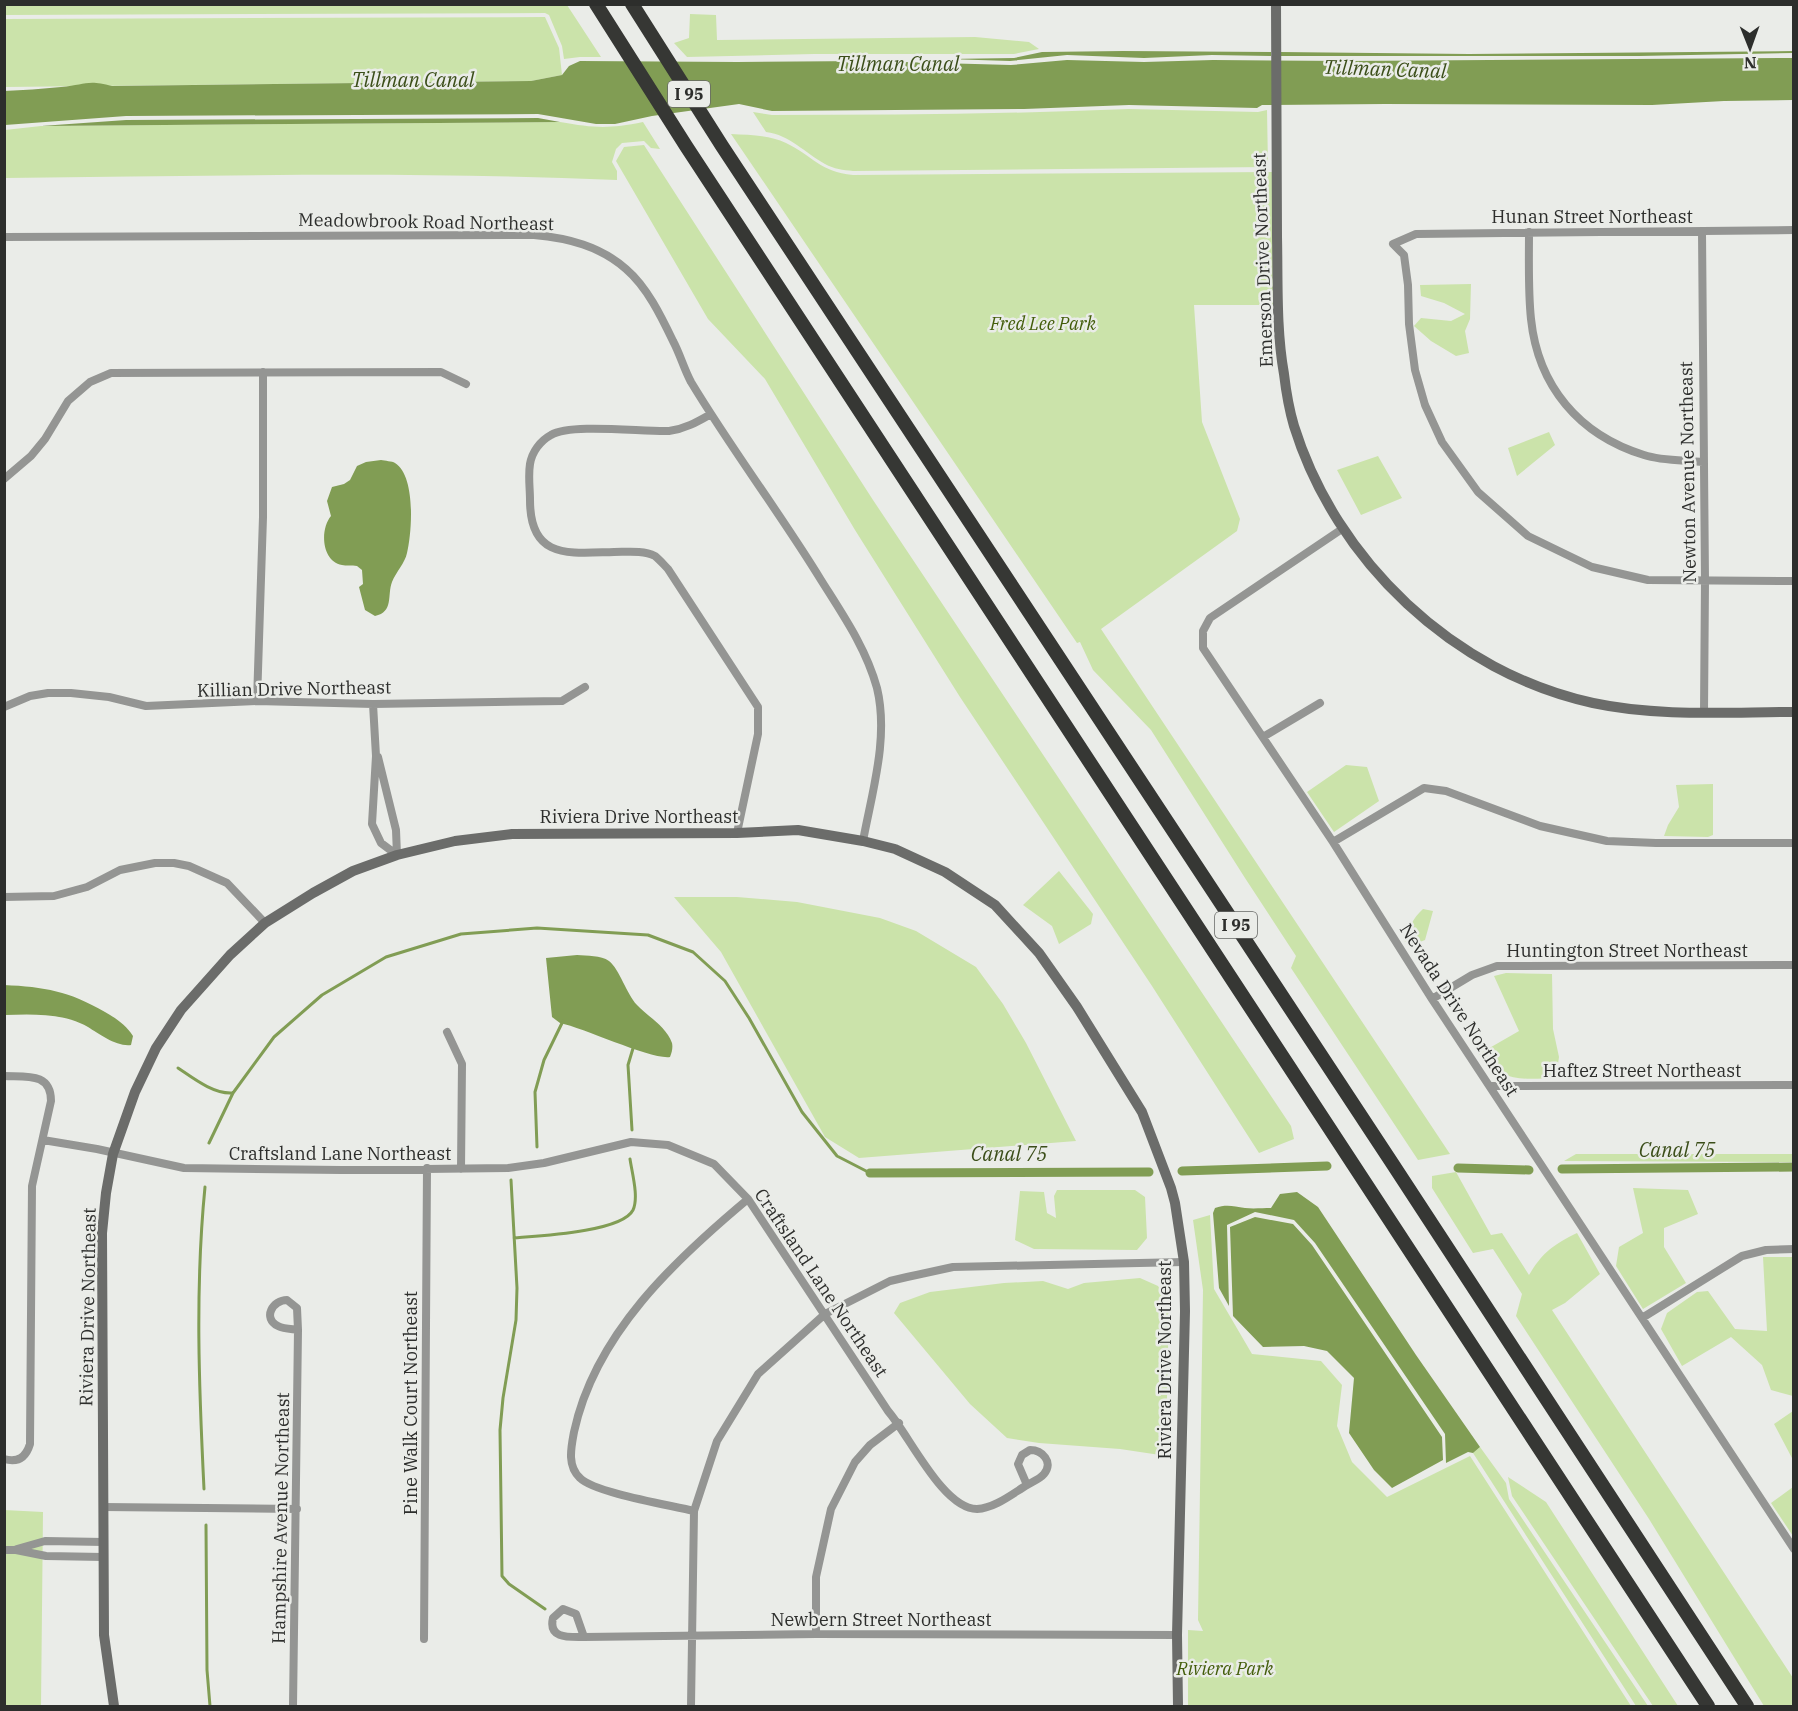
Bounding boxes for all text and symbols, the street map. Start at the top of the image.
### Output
north arrow [1720,18,1780,78]
water label: Tillman Canal [837,50,960,77]
water label: Tillman Canal [1323,53,1447,84]
text: N [1744,53,1757,73]
water label: Tillman Canal [352,66,475,93]
road number: I 95 [668,81,710,107]
street label: Emerson Drive Northeast [1247,152,1278,368]
street label: Hunan Street Northeast [1491,205,1693,228]
street label: Meadowbrook Road Northeast [298,208,554,235]
park label: Fred Lee Park [989,312,1097,335]
street label: Newton Avenue Northeast [1674,361,1701,583]
street label: Killian Drive Northeast [197,675,391,702]
street label: Riviera Drive Northeast [540,805,738,828]
road number: I 95 [1215,912,1257,938]
street label: Nevada Drive Northeast [1395,919,1524,1101]
street label: Huntington Street Northeast [1506,939,1748,962]
street label: Haftez Street Northeast [1543,1059,1741,1082]
water label: Canal 75 [1639,1136,1716,1163]
water label: Canal 75 [971,1140,1048,1167]
street label: Craftsland Lane Northeast [229,1142,451,1165]
street label: Craftsland Lane Northeast [750,1184,893,1381]
street label: Riviera Drive Northeast [74,1207,101,1407]
street label: Riviera Drive Northeast [1153,1261,1176,1459]
street label: Pine Walk Court Northeast [399,1291,422,1515]
street label: Hampshire Avenue Northeast [267,1392,294,1644]
street label: Newbern Street Northeast [770,1608,992,1631]
park label: Riviera Park [1176,1657,1274,1680]

